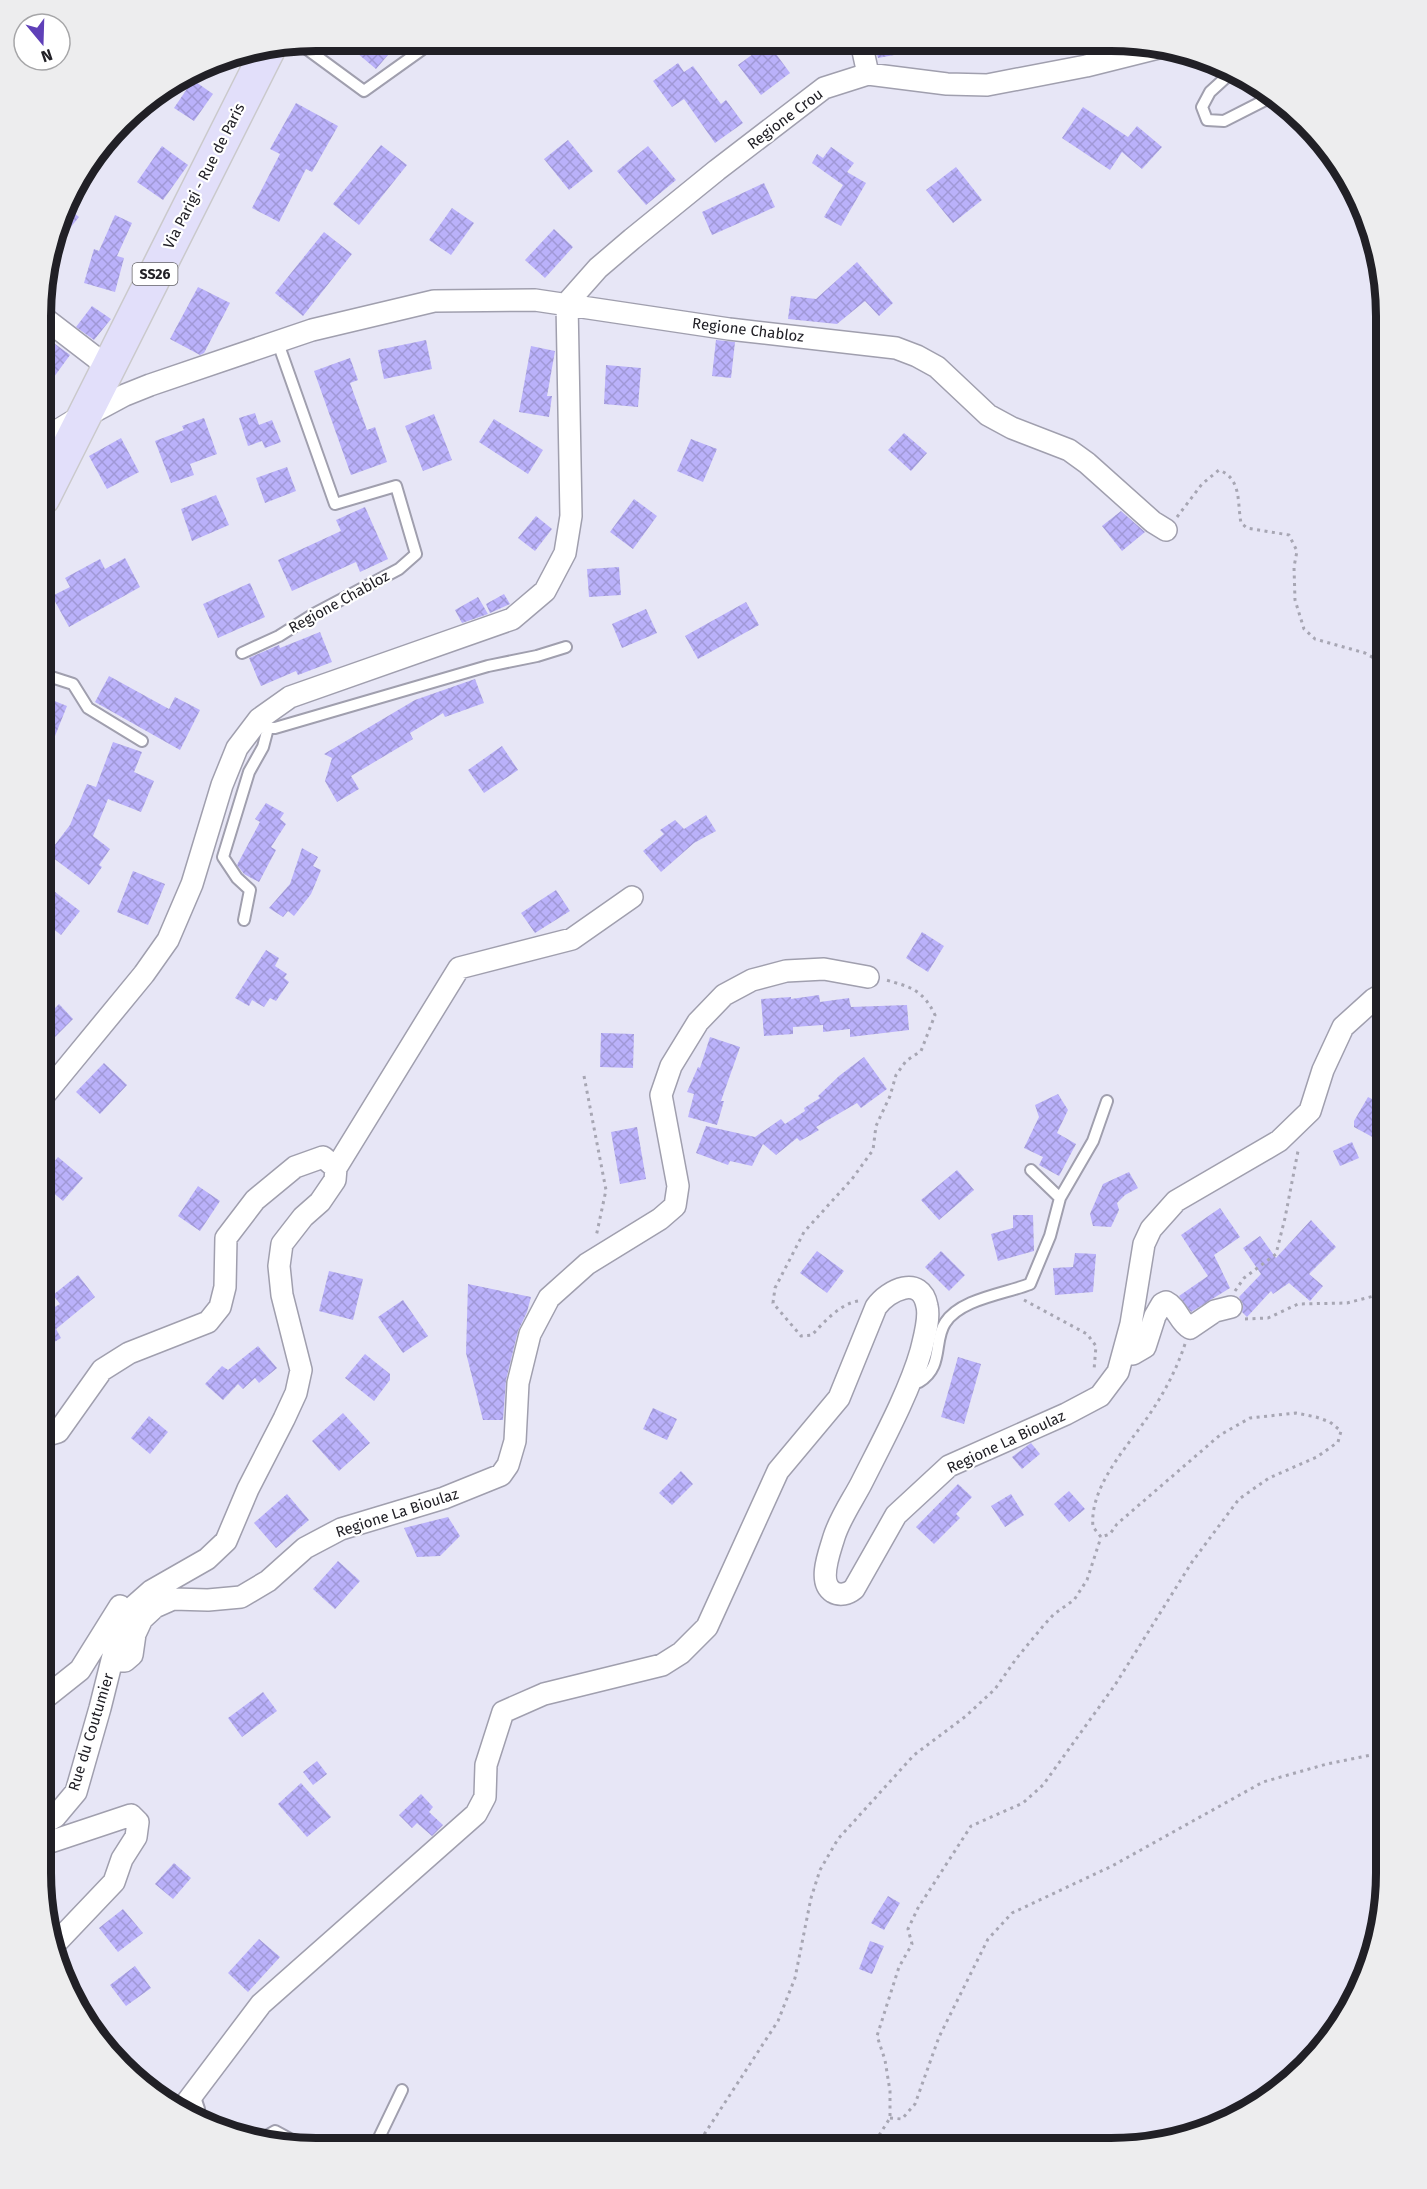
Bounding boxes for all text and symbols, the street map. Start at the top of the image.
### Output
north arrow [12,12,72,72]
text: N [39,45,55,66]
street label: Regione Crou [744,85,826,153]
street label: Via Parigi - Rue de Paris [159,100,249,252]
road number: SS26 [132,263,178,285]
street label: Regione Chabloz [691,314,805,346]
street label: Regione Chabloz [285,567,393,637]
street label: Regione La Bioulaz [944,1407,1068,1477]
street label: Regione La Bioulaz [333,1485,461,1541]
street label: Rue du Coutumier [64,1671,118,1793]

